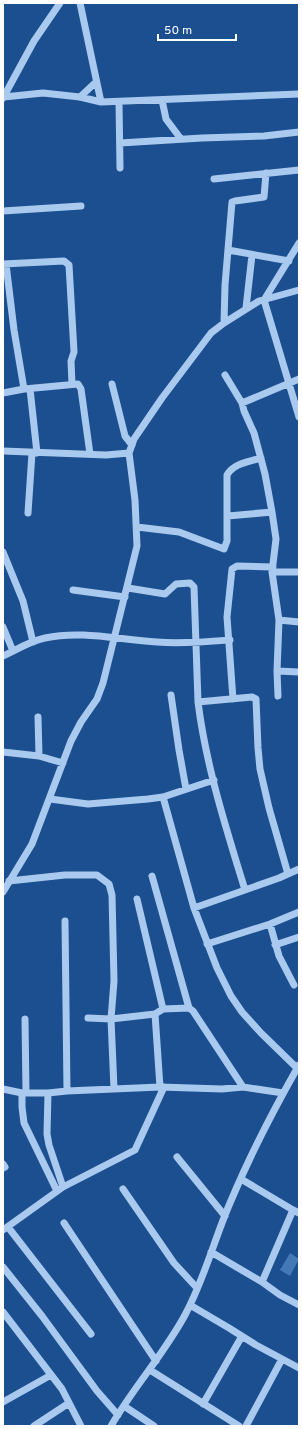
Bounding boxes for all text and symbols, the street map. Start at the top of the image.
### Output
scale bar [158,16,236,42]
text: 50 m [164,23,192,39]

